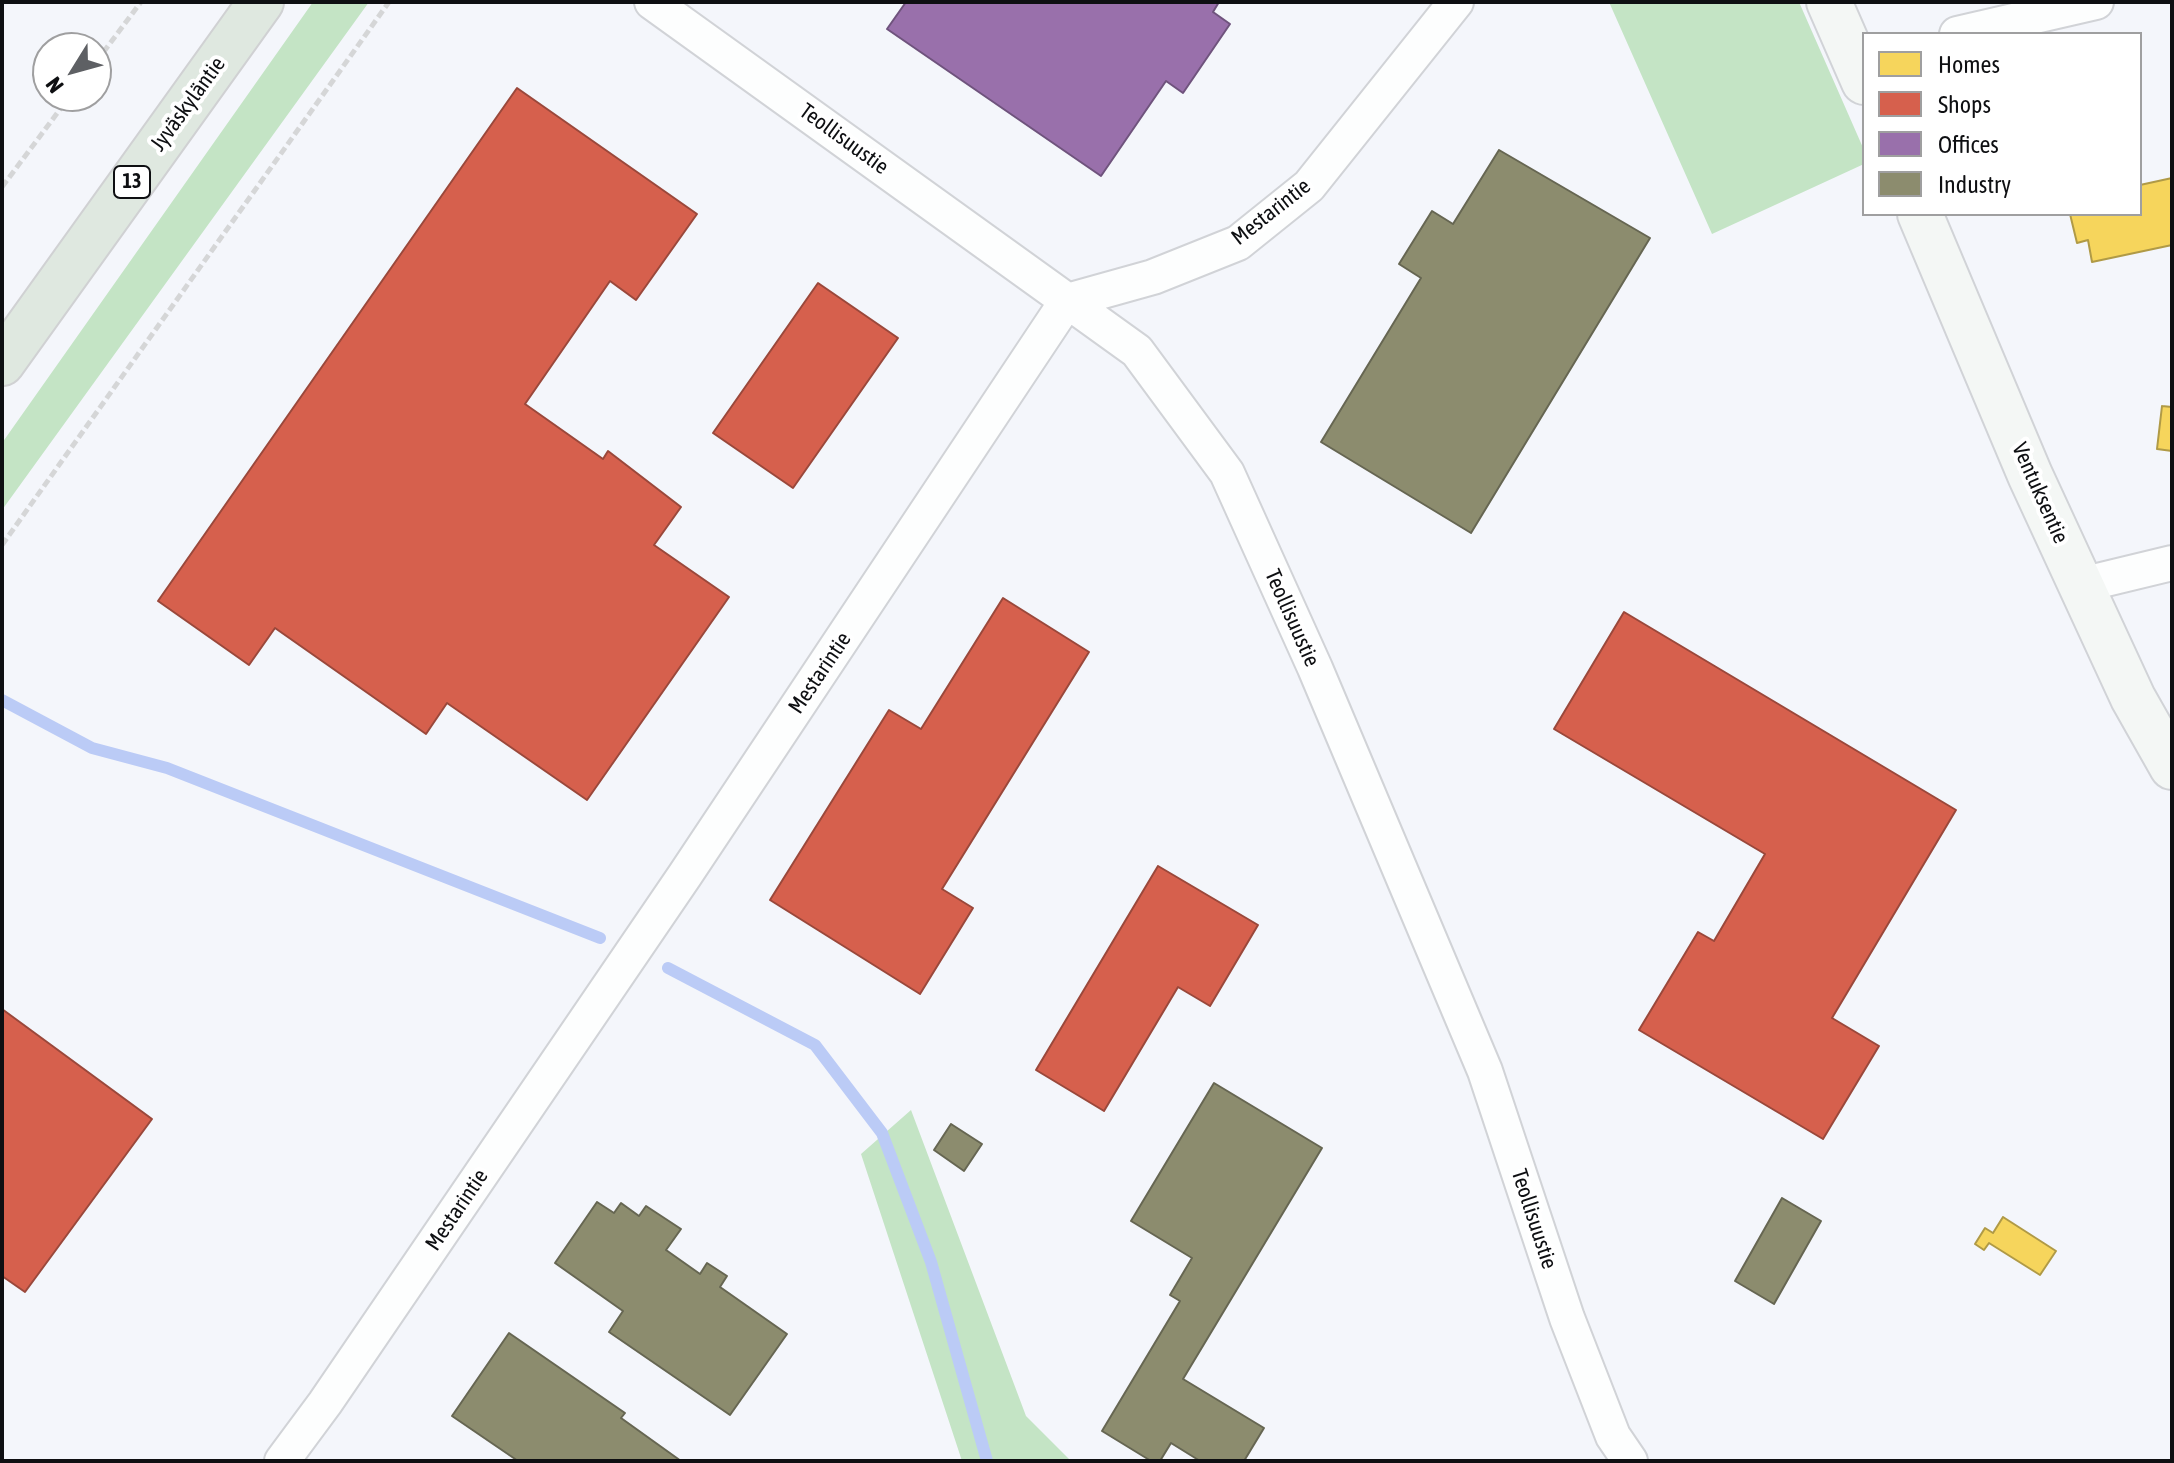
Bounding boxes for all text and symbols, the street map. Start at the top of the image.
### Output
north arrow [32,32,112,112]
legend [1862,32,2142,216]
text: Homes [1938,51,2000,78]
street label: Jyväskyläntie [145,52,231,156]
text: N [40,72,69,98]
text: Shops [1938,91,1991,118]
street label: Teollisuustie [794,98,894,180]
text: Offices [1938,131,1999,158]
road number: 13 [114,166,150,198]
text: Industry [1938,171,2011,198]
street label: Mestarintie [1226,173,1316,251]
street label: Ventuksentie [2006,439,2074,547]
street label: Teollisuustie [1259,565,1325,671]
street label: Mestarintie [783,627,857,719]
street label: Mestarintie [420,1164,494,1256]
street label: Teollisuustie [1505,1166,1563,1272]

